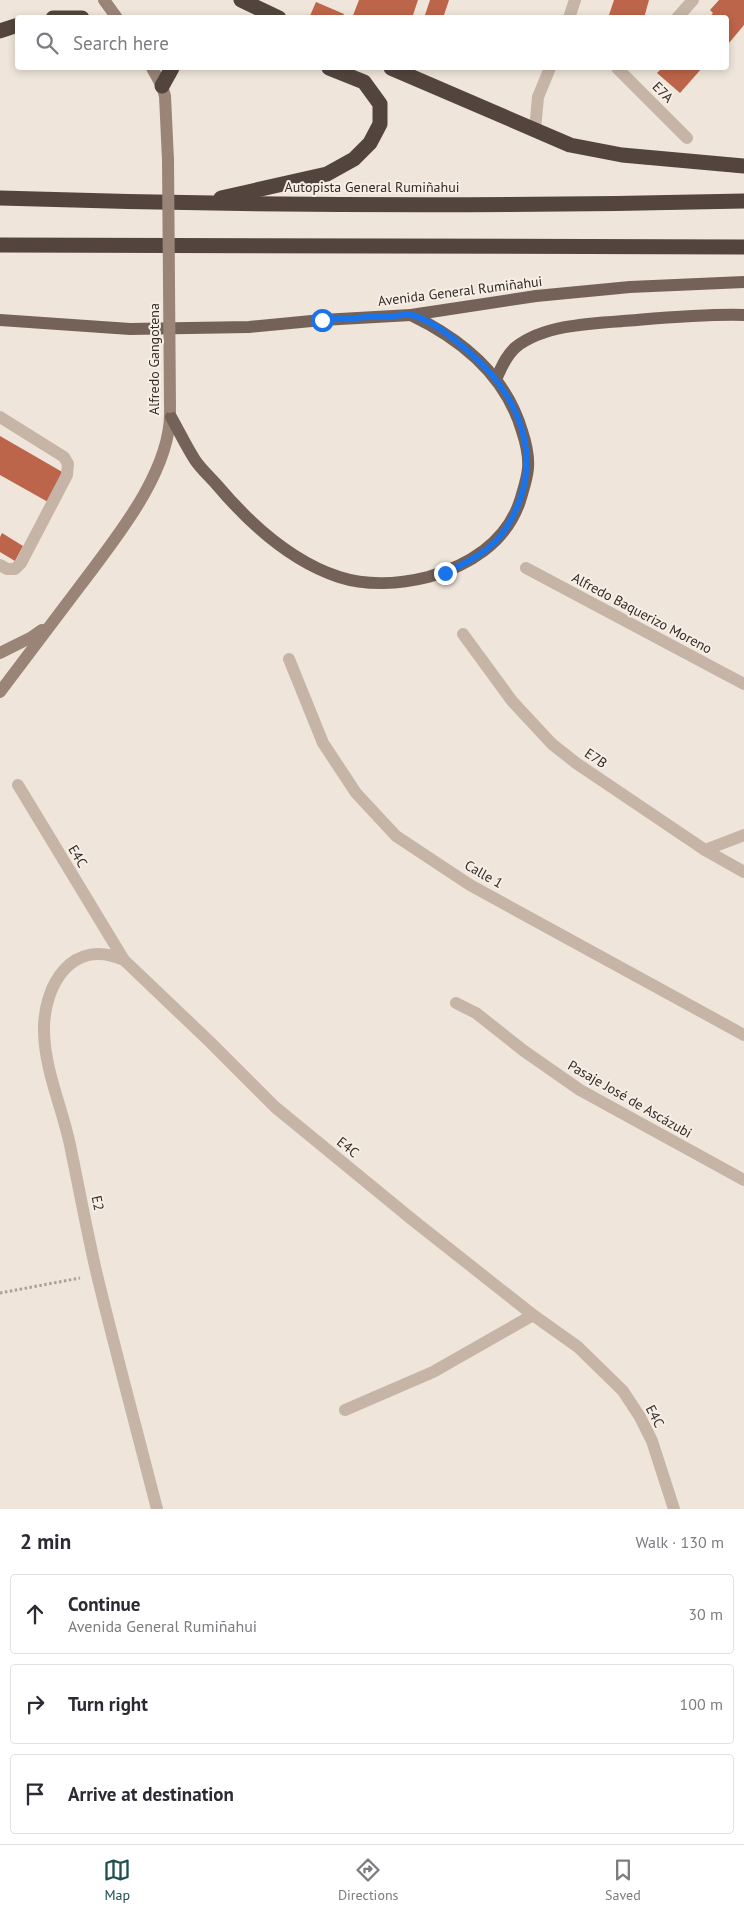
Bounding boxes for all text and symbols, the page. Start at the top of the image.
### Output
search box [15,15,729,70]
icon: search [33,29,61,57]
text: Search here [73,31,169,55]
street label: E7A [649,78,678,107]
street label: Autopista General Rumiñahui [285,178,459,196]
street label: Avenida General Rumiñahui [377,272,543,310]
street label: Alfredo Gangotena [145,303,163,415]
route start [311,309,334,332]
route end [434,562,457,585]
street label: Alfredo Baquerizo Moreno [569,568,715,658]
street label: E7B [581,744,611,772]
street label: E4C [64,841,92,871]
street label: Calle 1 [462,856,506,892]
street label: Pasaje José de Ascázubi [565,1056,695,1142]
street label: E4C [333,1133,363,1161]
street label: E2 [88,1194,108,1212]
street label: E4C [642,1402,668,1430]
text: 2 min [20,1528,71,1555]
text: Walk · 130 m [635,1532,724,1552]
text: Continue [68,1592,140,1616]
icon: ahead [21,1600,49,1628]
text: 30 m [688,1604,723,1624]
text: Avenida General Rumiñahui [68,1616,257,1636]
icon: right [21,1690,49,1718]
text: Turn right [68,1692,148,1716]
text: 100 m [680,1694,723,1714]
icon: arrive [21,1780,49,1808]
text: Arrive at destination [68,1782,234,1806]
tab: Map [103,1856,131,1904]
tab: Directions [338,1856,398,1904]
tab: Saved [605,1856,641,1904]

